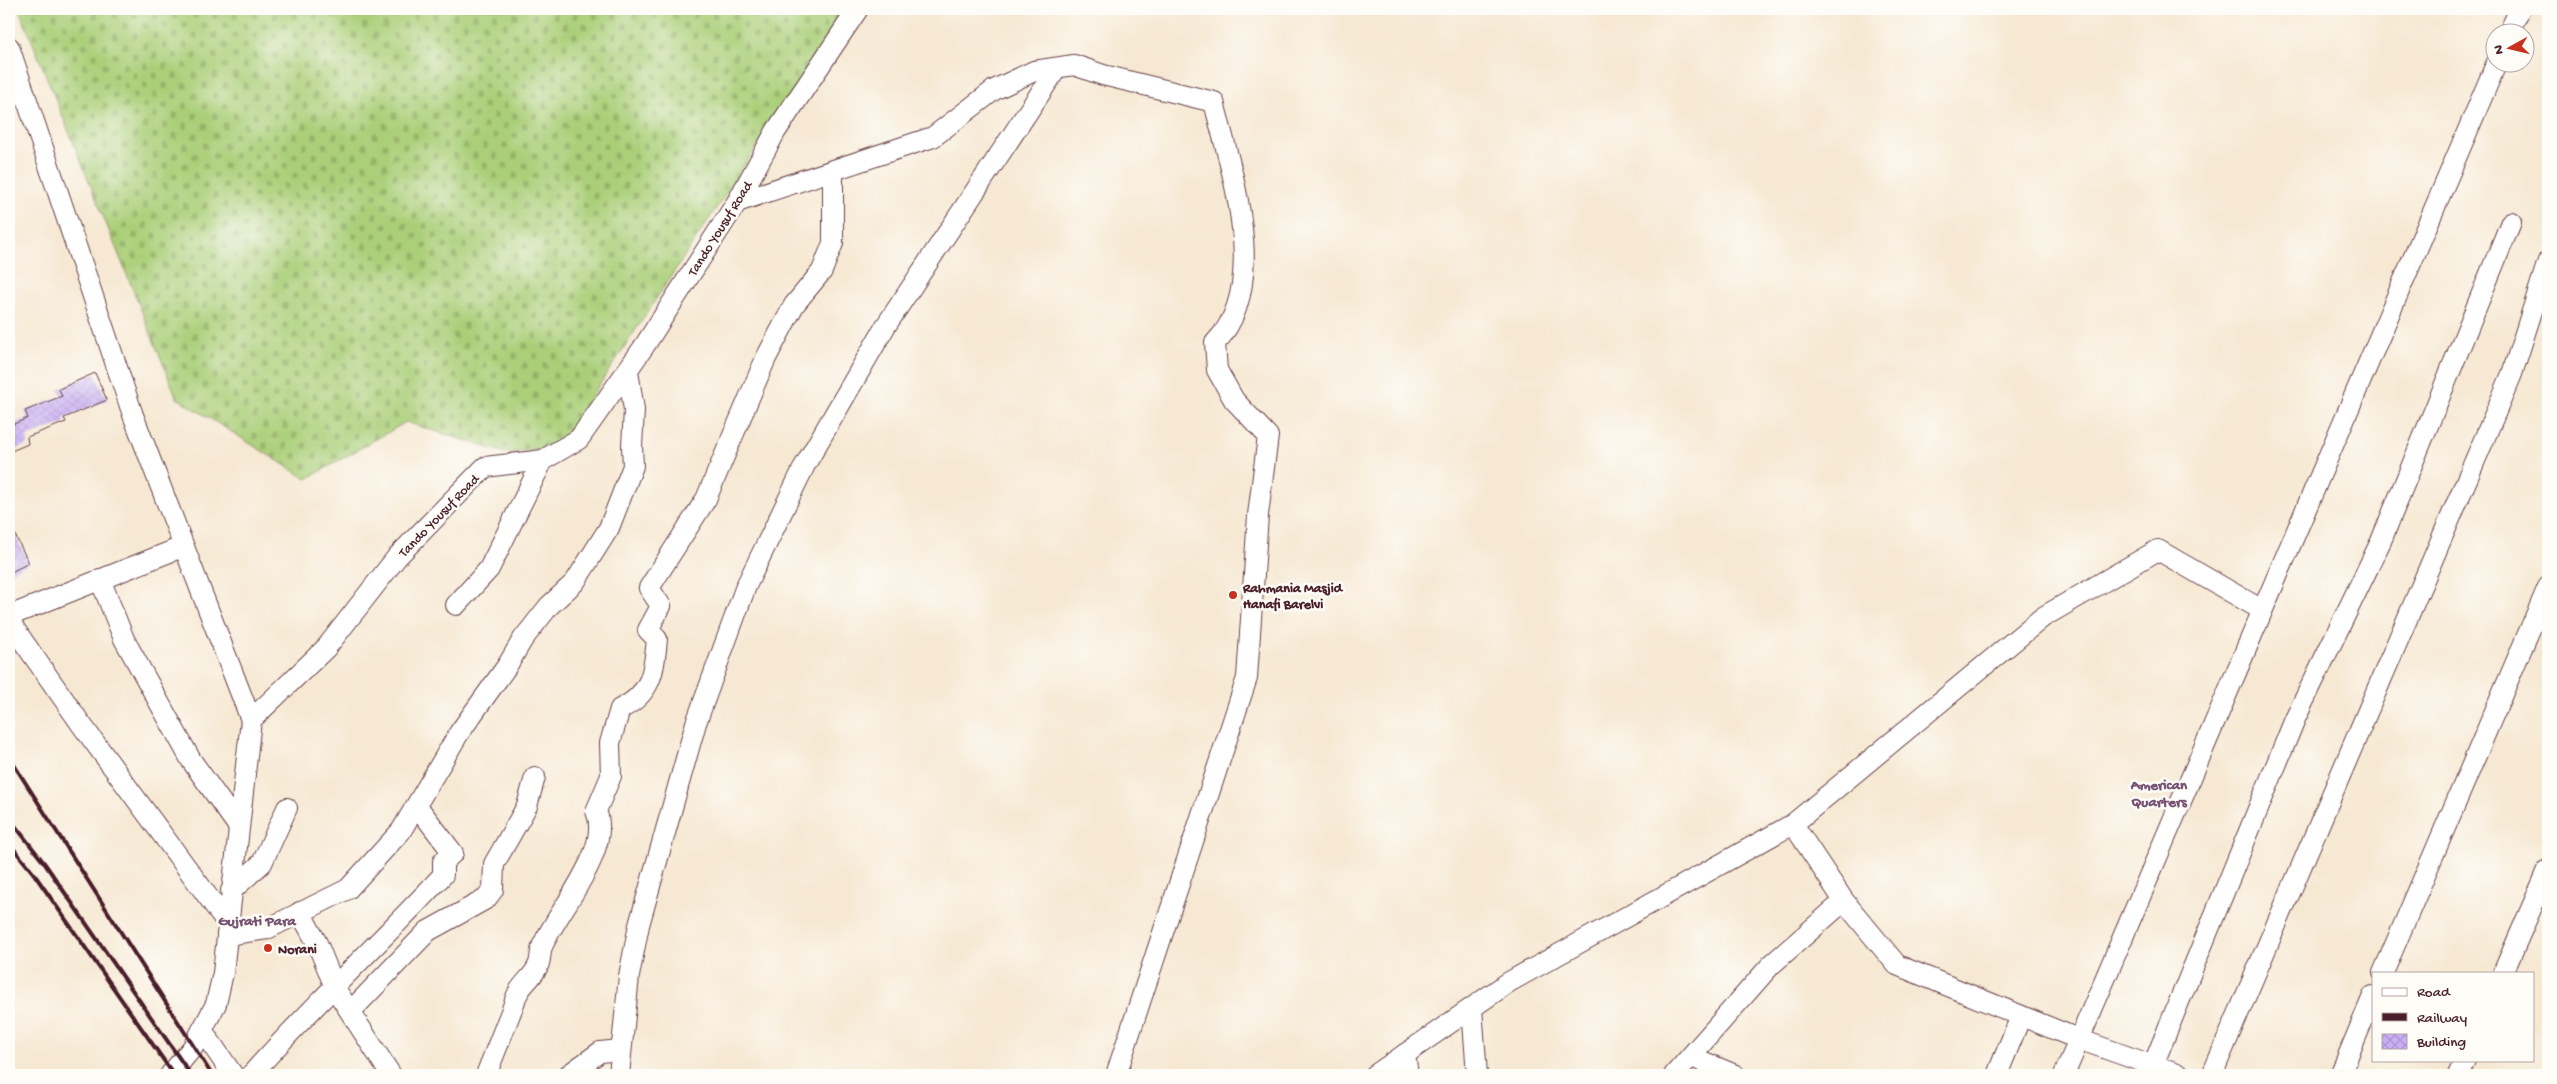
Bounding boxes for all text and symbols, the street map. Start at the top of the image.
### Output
north arrow [2484,22,2534,72]
text: N [2491,44,2509,55]
street label: Tando Yousuf Road [685,177,758,281]
street label: Tando Yousuf Road [395,470,485,563]
place label: Rahmania Masjid Hanafi Barelvi [1242,581,1344,614]
marker: Rahmania Masjid Hanafi Barelvi [1227,589,1239,601]
district label: American Quarters [2130,777,2188,812]
district label: Gujrati Para [218,913,297,931]
marker: Norani [262,942,274,954]
place label: Norani [278,942,317,959]
legend [2372,972,2534,1062]
text: Road [2417,984,2451,1002]
text: Railway [2417,1010,2468,1028]
text: Building [2416,1034,2466,1052]

